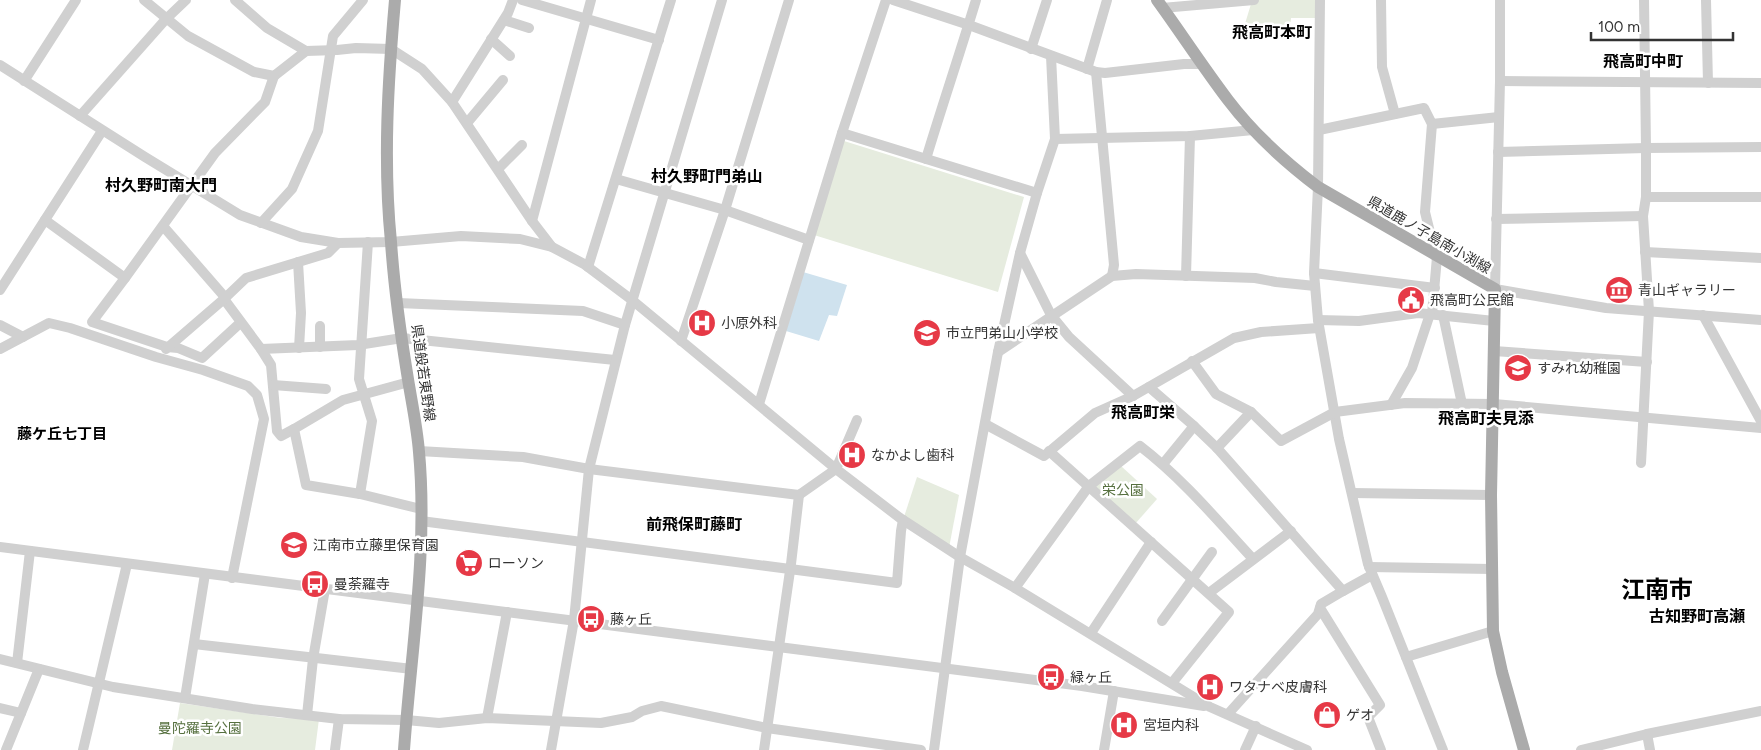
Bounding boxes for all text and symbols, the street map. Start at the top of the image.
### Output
scale bar [1591,10,1734,42]
text: 100 m [1598,18,1640,36]
district label: 飛高町本町 [1232,23,1312,42]
district label: 飛高町中町 [1603,52,1683,71]
district label: 村久野町門弟山 [651,167,763,186]
district label: 村久野町南大門 [105,176,217,195]
street label: 県道鹿ノ子島南小渕線 [1364,193,1494,277]
museum icon: 青山ギャラリー [1604,275,1634,305]
place label: 青山ギャラリー [1638,282,1736,299]
public building icon: 飛高町公民館 [1396,285,1426,315]
place label: 飛高町公民館 [1430,292,1514,309]
hospital icon: 小原外科 [687,308,717,338]
place label: 小原外科 [721,315,777,332]
school or university icon: 市立門弟山小学校 [912,318,942,348]
street label: 県道般若東野線 [408,323,438,423]
place label: 市立門弟山小学校 [946,325,1058,342]
school or university icon: すみれ幼稚園 [1503,353,1533,383]
place label: すみれ幼稚園 [1537,360,1621,377]
district label: 飛高町栄 [1111,403,1175,422]
district label: 飛高町夫見添 [1438,409,1534,428]
district label: 藤ケ丘七丁目 [17,425,107,443]
hospital icon: なかよし歯科 [837,440,867,470]
place label: なかよし歯科 [871,447,954,464]
park label: 栄公園 [1102,482,1144,499]
district label: 前飛保町藤町 [646,515,742,534]
school or university icon: 江南市立藤里保育園 [279,530,309,560]
place label: 江南市立藤里保育園 [313,537,439,554]
supermarket icon: ローソン [454,548,484,578]
place label: ローソン [488,555,544,572]
bus stop icon: 曼荼羅寺 [300,569,330,599]
district label: 江南市 [1621,575,1693,604]
place label: 曼荼羅寺 [334,576,390,593]
bus stop icon: 藤ヶ丘 [576,604,606,634]
district label: 古知野町高瀬 [1649,607,1745,626]
place label: 藤ヶ丘 [610,611,652,628]
bus stop icon: 緑ヶ丘 [1036,662,1066,692]
place label: 緑ヶ丘 [1070,669,1112,686]
hospital icon: ワタナベ皮膚科 [1195,672,1225,702]
place label: ワタナベ皮膚科 [1229,679,1327,696]
shop icon: ゲオ [1312,700,1342,730]
place label: ゲオ [1346,707,1374,724]
hospital icon: 宮垣内科 [1109,710,1139,740]
place label: 宮垣内科 [1143,717,1199,734]
park label: 曼陀羅寺公園 [158,720,242,737]

